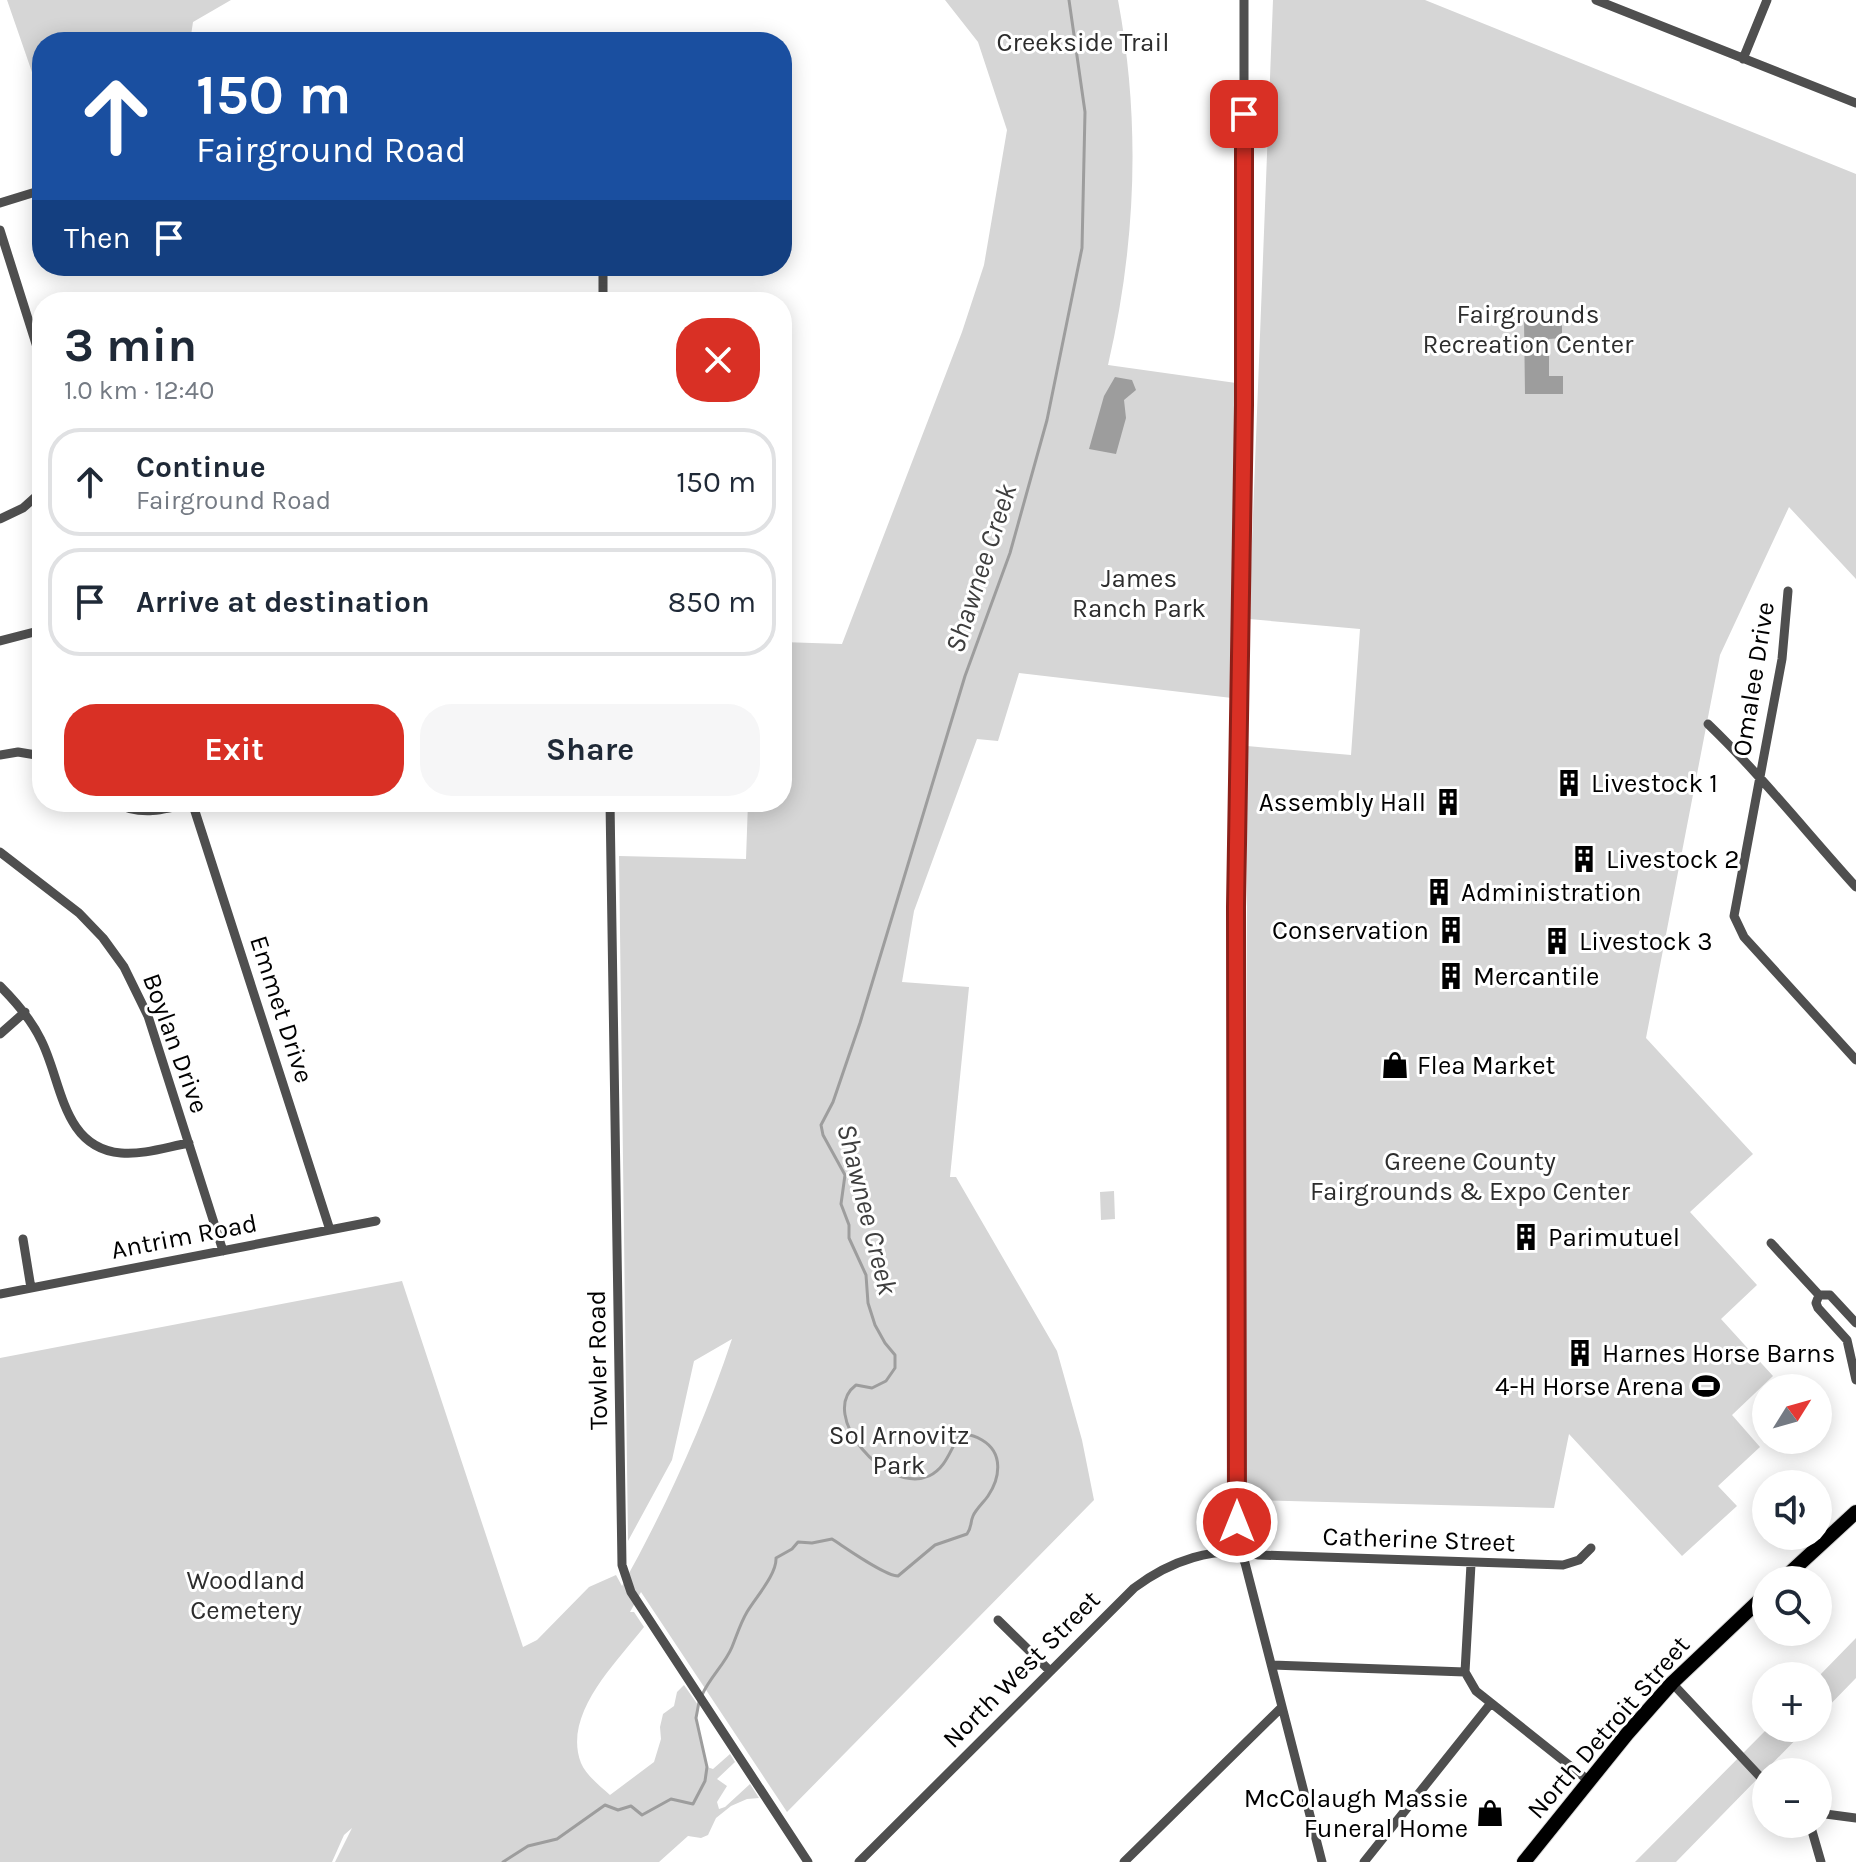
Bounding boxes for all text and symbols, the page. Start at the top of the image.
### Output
park label: Creekside Trail [997,27,1169,58]
text: 150 m [196,62,351,127]
icon: ahead [64,64,168,168]
pin [1210,80,1278,148]
icon: arrive [1222,92,1266,136]
text: Fairground Road [196,129,466,171]
icon: arrive [147,216,191,260]
text: Then [64,220,131,256]
park label: Fairgrounds Recreation Center [1423,299,1634,360]
text: 3 min [64,317,197,373]
button: close [676,318,760,402]
text: 1.0 km · 12:40 [64,375,214,406]
text: Continue [136,449,266,485]
icon: ahead [68,460,112,504]
text: 150 m [676,464,756,500]
water label: Shawnee Creek [938,479,1023,657]
text: Fairground Road [136,485,331,516]
park label: James Ranch Park [1072,563,1206,624]
icon: arrive [68,580,112,624]
text: Arrive at destination [136,584,430,620]
text: 850 m [668,584,756,620]
street label: Omalee Drive [1726,599,1781,759]
button: Exit [64,704,404,796]
button: Share [420,704,760,796]
building icon: Livestock 1 [1554,768,1584,798]
place label: Livestock 1 [1591,768,1718,799]
place label: Assembly Hall [1259,787,1426,818]
building icon: Assembly Hall [1433,787,1463,817]
building icon: Livestock 2 [1569,844,1599,874]
place label: Livestock 2 [1606,844,1739,875]
building icon: Administration [1424,877,1454,907]
place label: Administration [1461,877,1641,908]
place label: Conservation [1272,915,1429,946]
building icon: Conservation [1436,915,1466,945]
building icon: Livestock 3 [1542,926,1572,956]
place label: Livestock 3 [1579,926,1713,957]
street label: Emmet Drive [243,931,320,1087]
building icon: Mercantile [1436,961,1466,991]
place label: Mercantile [1473,961,1599,992]
street label: Boylan Drive [136,969,215,1117]
shop icon: Flea Market [1380,1050,1410,1080]
place label: Flea Market [1417,1050,1555,1081]
water label: Shawnee Creek [830,1120,905,1299]
park label: Greene County Fairgrounds & Expo Center [1310,1146,1631,1207]
street label: Antrim Road [109,1207,260,1266]
building icon: Parimutuel [1511,1222,1541,1252]
place label: Parimutuel [1548,1222,1680,1253]
street label: Towler Road [581,1290,614,1430]
building icon: Harnes Horse Barns [1565,1338,1595,1368]
place label: Harnes Horse Barns [1602,1338,1835,1369]
place label: 4-H Horse Arena [1495,1371,1684,1402]
sports icon: 4-H Horse Arena [1691,1371,1721,1401]
north arrow [1752,1374,1832,1454]
map controls [1752,1374,1832,1838]
park label: Sol Arnovitz Park [829,1420,969,1481]
button: sound [1752,1470,1832,1550]
position arrow [1195,1480,1279,1564]
street label: Catherine Street [1322,1521,1516,1558]
park label: Woodland Cemetery [187,1565,305,1626]
button: search [1752,1566,1832,1646]
street label: North West Street [936,1584,1107,1754]
street label: North Detroit Street [1521,1629,1696,1825]
button: + [1752,1662,1832,1742]
button: − [1752,1758,1832,1838]
place label: McColaugh Massie Funeral Home [1244,1783,1468,1844]
shop icon: McColaugh Massie Funeral Home [1475,1798,1505,1828]

